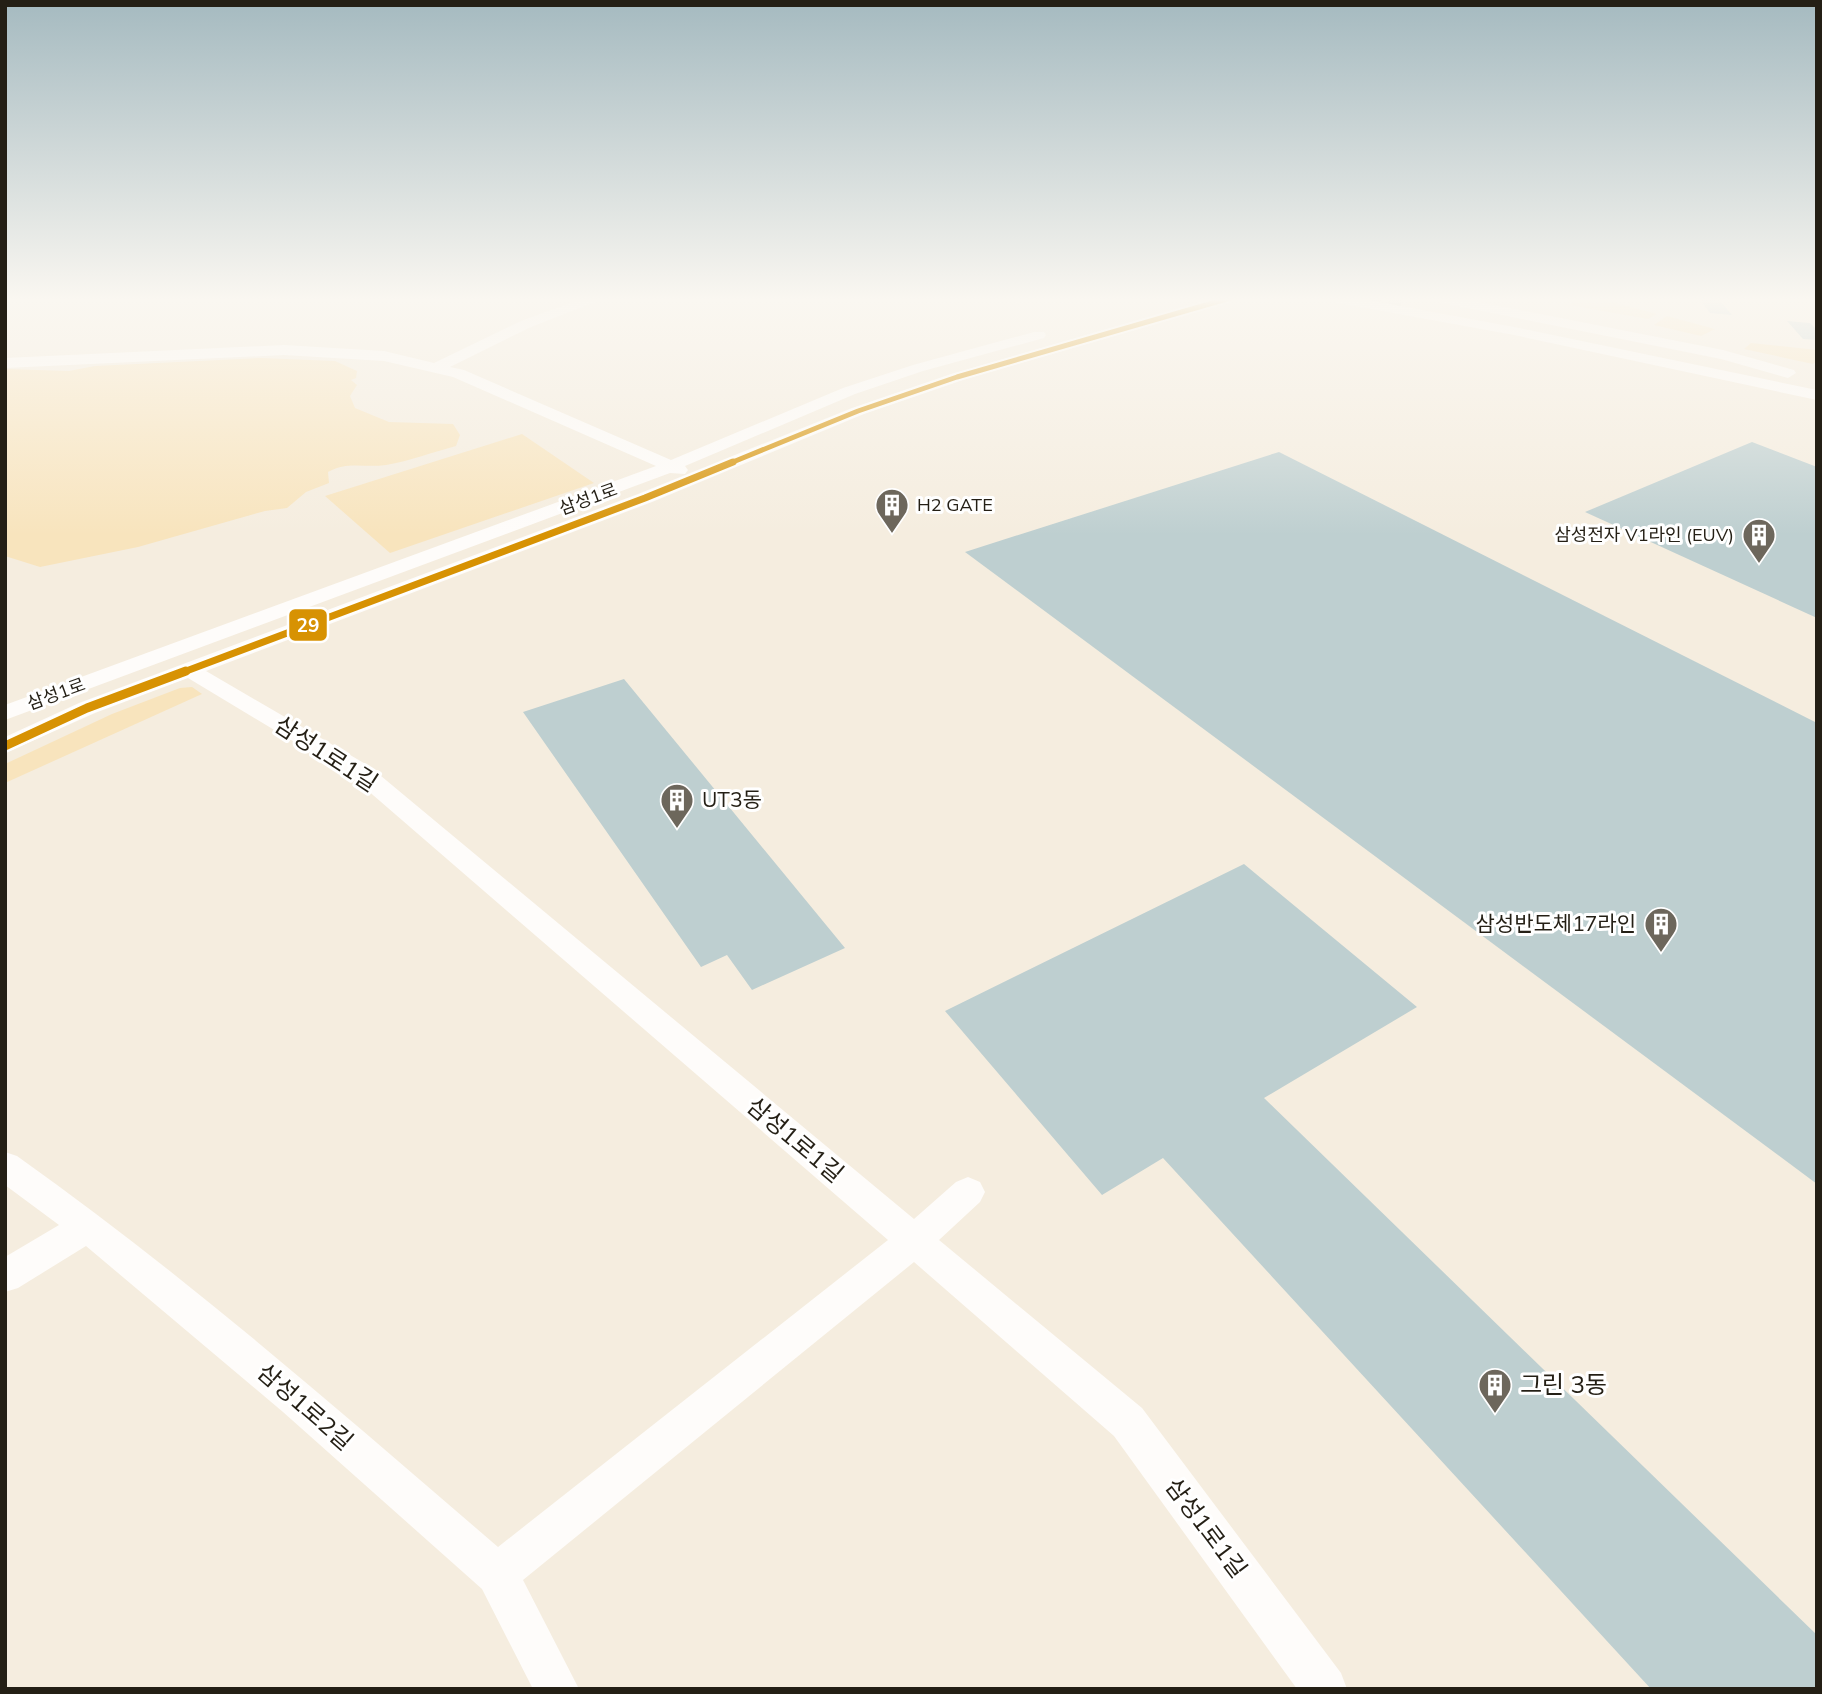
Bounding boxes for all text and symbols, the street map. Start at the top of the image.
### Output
street label: 삼성1로 [555,477,620,520]
building icon: H2 GATE [873,486,911,535]
place label: H2 GATE [917,493,993,516]
building icon: 삼성전자 V1라인 (EUV) [1740,516,1778,565]
place label: 삼성전자 V1라인 (EUV) [1554,523,1734,546]
line badge: 29 [288,608,328,642]
text: 29 [297,613,319,637]
street label: 삼성1로 [23,672,88,715]
street label: 삼성1로1길 [269,709,384,798]
building icon: UT3동 [658,781,696,830]
place label: UT3동 [702,786,762,812]
building icon: 삼성반도체17라인 [1642,905,1680,954]
place label: 삼성반도체17라인 [1476,910,1636,936]
street label: 삼성1로1길 [741,1090,850,1188]
street label: 삼성1로2길 [252,1357,360,1456]
building icon: 그린 3동 [1476,1366,1514,1415]
place label: 그린 3동 [1520,1369,1607,1399]
street label: 삼성1로1길 [1160,1472,1254,1583]

